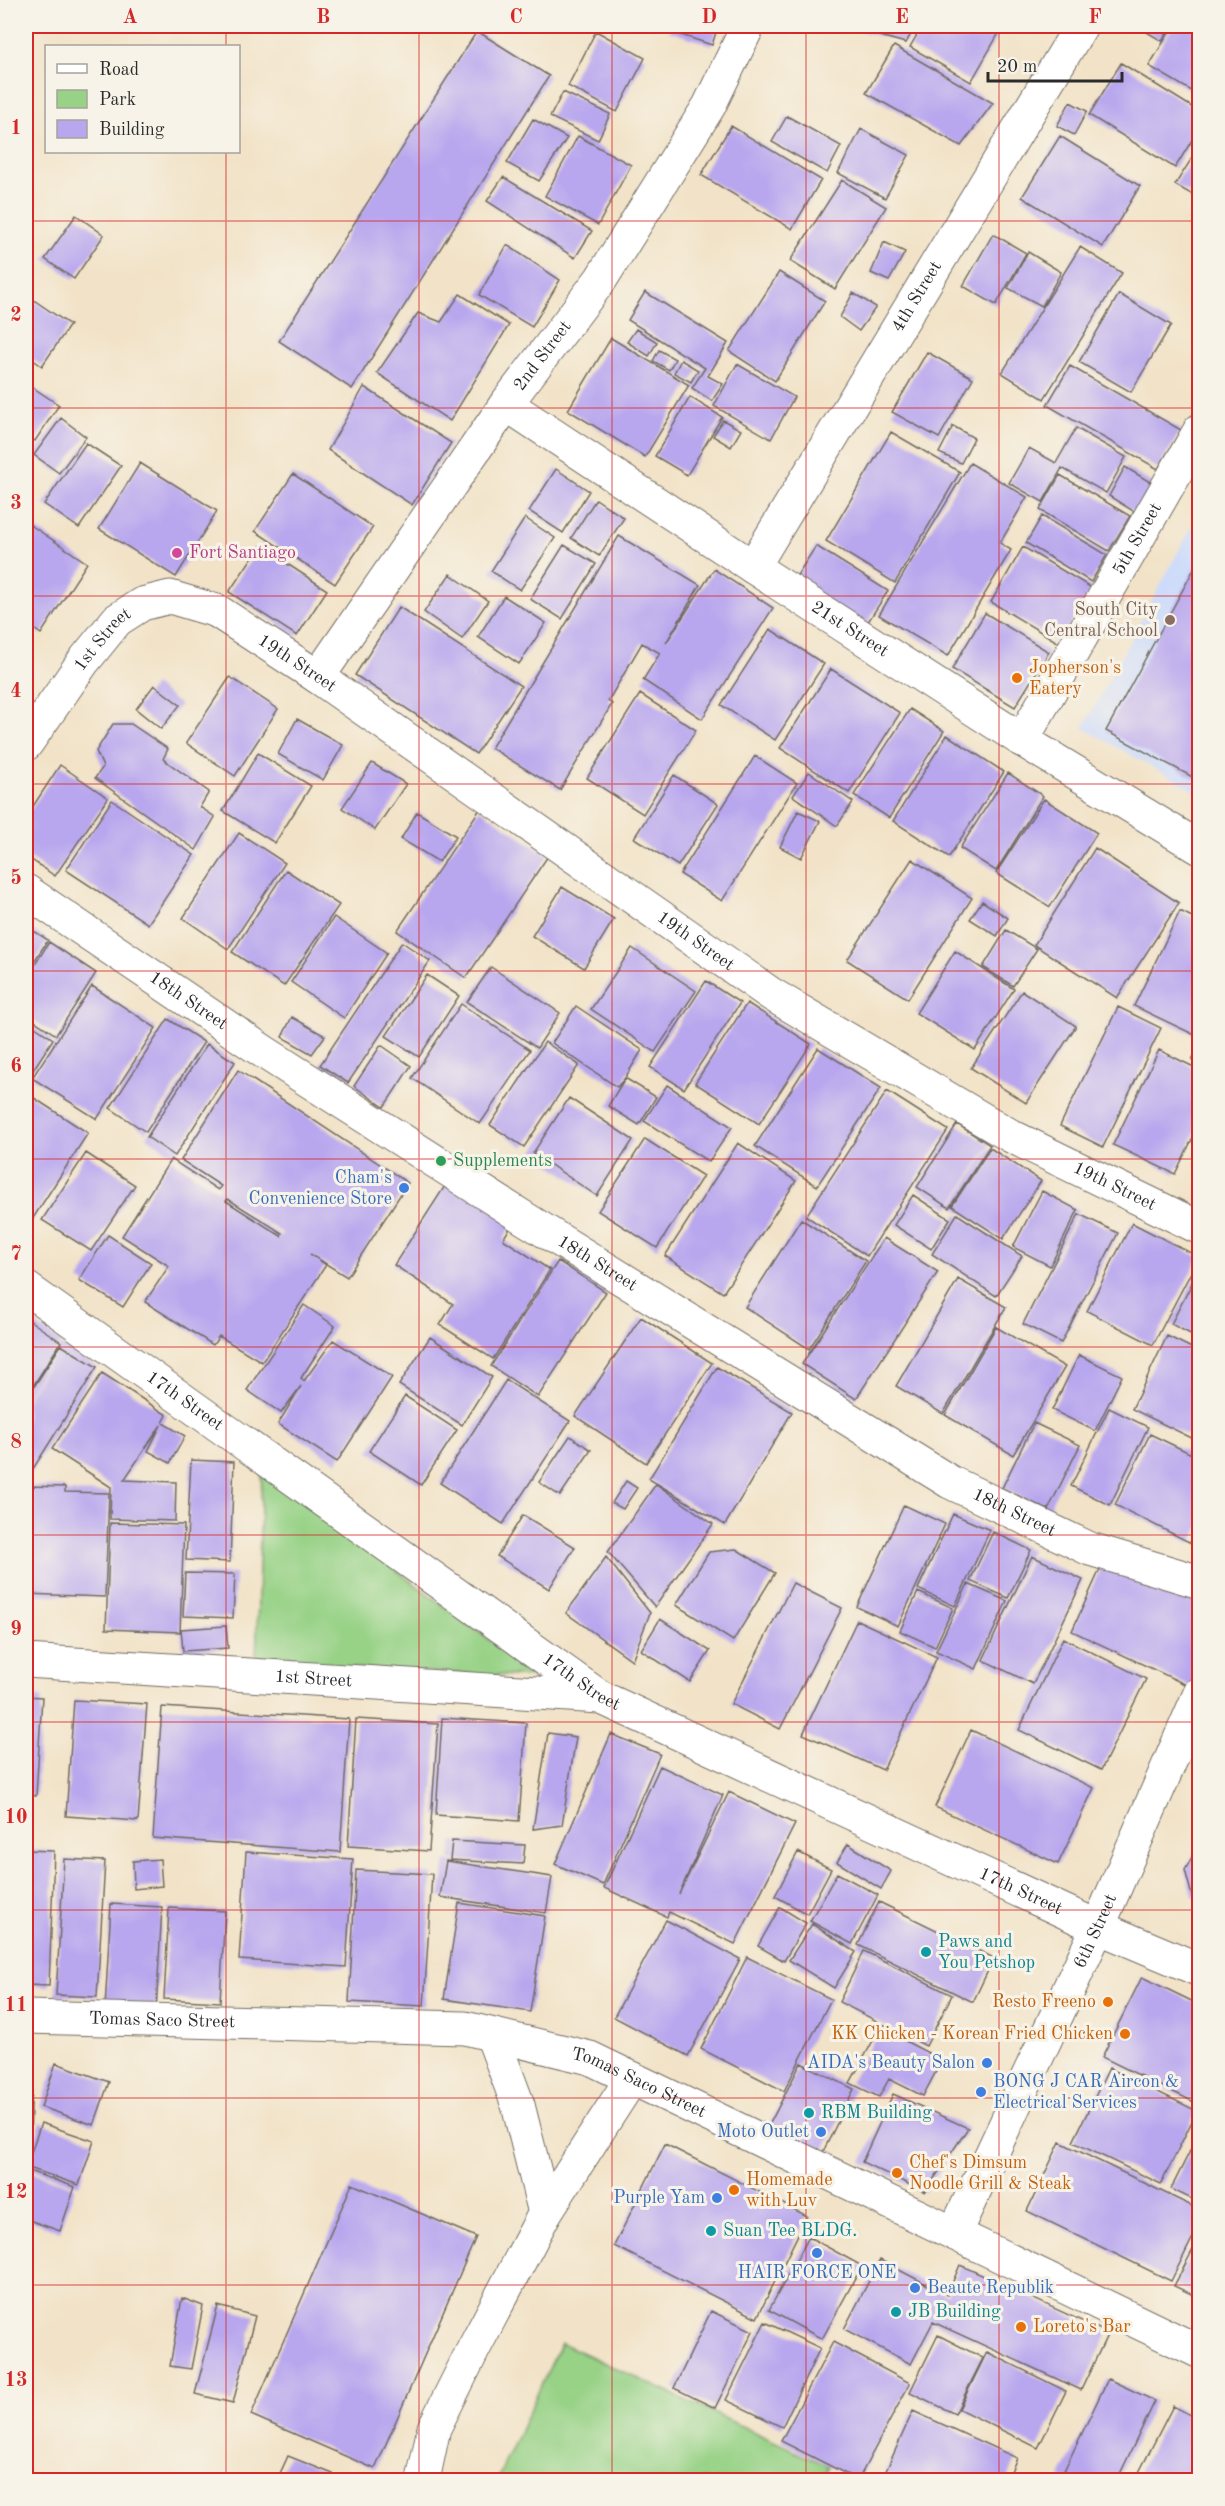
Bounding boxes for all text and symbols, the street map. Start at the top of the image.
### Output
text: A [122,8,138,28]
text: B [316,8,330,28]
text: C [509,8,523,28]
text: D [701,8,717,28]
text: E [895,8,909,28]
text: F [1088,8,1102,28]
legend [45,45,240,153]
scale bar [988,45,1122,83]
text: 20 m [997,58,1037,76]
text: Road [99,61,139,79]
text: Park [99,91,136,109]
text: 1 [10,119,22,139]
text: Building [99,121,165,139]
street label: 4th Street [889,258,945,335]
text: 2 [10,306,22,326]
street label: 2nd Street [511,318,575,394]
text: 3 [10,494,22,514]
street label: 5th Street [1110,500,1165,578]
place label: Fort Santiago [189,544,296,562]
marker: Fort Santiago [170,546,184,560]
street label: 21st Street [808,598,892,661]
place label: South City Central School [1044,601,1158,640]
street label: 1st Street [71,604,134,674]
marker: South City Central School [1163,613,1177,627]
street label: 19th Street [254,631,339,696]
place label: Jopherson's Eatery [1029,659,1121,698]
marker: Jopherson's Eatery [1010,671,1024,685]
text: 4 [10,682,22,702]
text: 5 [10,868,22,889]
street label: 19th Street [654,908,738,974]
street label: 18th Street [146,968,231,1033]
text: 6 [10,1057,22,1077]
place label: Supplements [453,1152,552,1170]
marker: Supplements [434,1154,448,1168]
street label: 19th Street [1070,1159,1159,1214]
place label: Cham's Convenience Store [249,1169,392,1208]
marker: Cham's Convenience Store [397,1181,411,1195]
street label: 18th Street [554,1232,640,1295]
text: 7 [10,1245,22,1265]
street label: 17th Street [143,1368,227,1435]
text: 8 [10,1433,22,1453]
street label: 18th Street [970,1485,1058,1540]
text: 9 [10,1620,22,1640]
street label: 17th Street [539,1650,623,1714]
street label: 1st Street [274,1668,353,1690]
text: 10 [4,1808,28,1828]
street label: 17th Street [976,1864,1065,1918]
street label: 6th Street [1071,1891,1120,1971]
place label: Paws and You Petshop [938,1933,1035,1972]
marker: Paws and You Petshop [919,1945,933,1959]
place label: Resto Freeno [992,1993,1096,2011]
marker: Resto Freeno [1101,1995,1115,2009]
text: 11 [4,1996,28,2016]
street label: Tomas Saco Street [89,2010,235,2031]
place label: KK Chicken - Korean Fried Chicken [831,2025,1113,2043]
marker: KK Chicken - Korean Fried Chicken [1118,2027,1132,2041]
street label: Tomas Saco Street [570,2045,709,2121]
place label: AIDA's Beauty Salon [807,2054,975,2072]
marker: AIDA's Beauty Salon [980,2056,994,2070]
place label: BONG J CAR Aircon & Electrical Services [993,2073,1179,2112]
marker: BONG J CAR Aircon & Electrical Services [974,2085,988,2099]
place label: RBM Building [821,2104,932,2122]
marker: RBM Building [802,2106,816,2120]
place label: Moto Outlet [717,2123,809,2141]
marker: Moto Outlet [814,2125,828,2139]
place label: Chef's Dimsum Noodle Grill & Steak [909,2154,1071,2193]
marker: Chef's Dimsum Noodle Grill & Steak [890,2166,904,2180]
place label: Homemade with Luv [746,2171,833,2210]
text: 12 [4,2183,28,2203]
marker: Homemade with Luv [727,2183,741,2197]
place label: Purple Yam [613,2189,705,2207]
marker: Purple Yam [710,2191,724,2205]
place label: Suan Tee BLDG. [723,2222,857,2240]
marker: Suan Tee BLDG. [704,2224,718,2238]
marker: HAIR FORCE ONE [810,2246,824,2260]
place label: HAIR FORCE ONE [737,2264,897,2282]
place label: Beaute Republik [927,2279,1054,2297]
marker: Beaute Republik [908,2281,922,2295]
place label: JB Building [908,2303,1001,2321]
marker: JB Building [889,2305,903,2319]
place label: Loreto's Bar [1033,2318,1131,2336]
marker: Loreto's Bar [1014,2320,1028,2334]
text: 13 [4,2371,28,2391]

